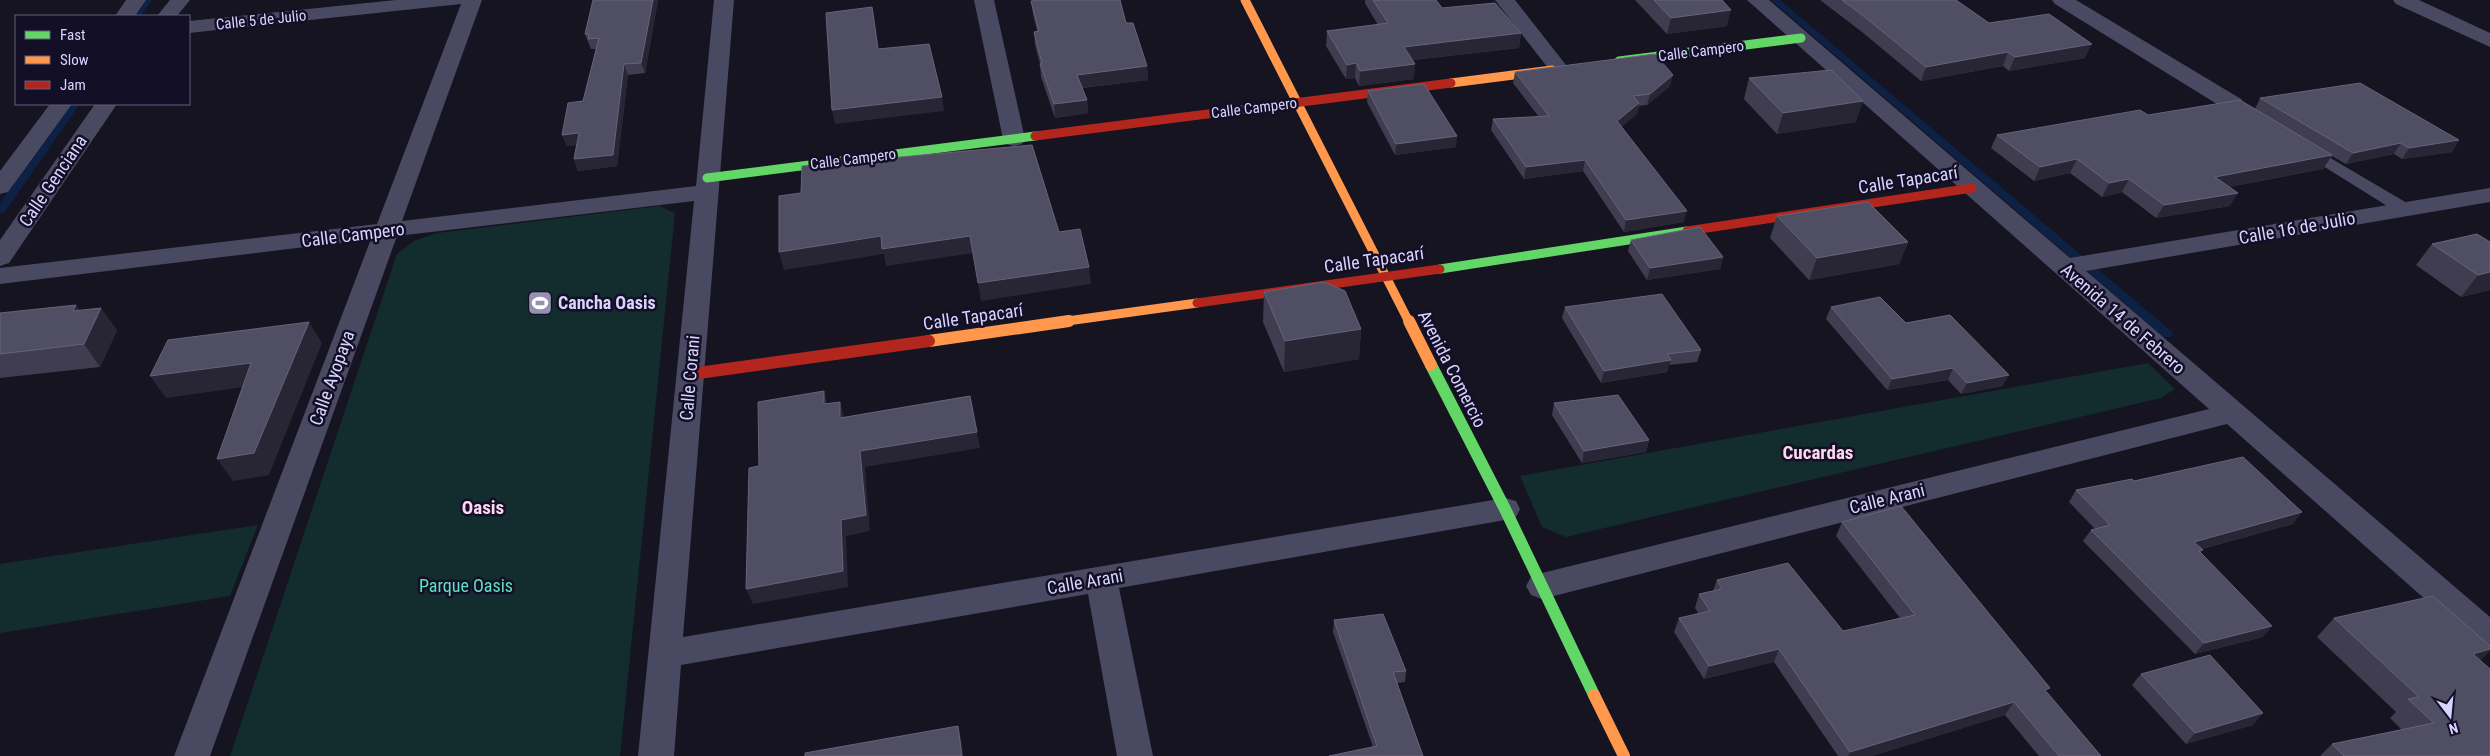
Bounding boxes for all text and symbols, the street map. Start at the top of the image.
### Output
street label: Calle 5 de Julio [215,6,307,34]
legend [15,15,190,105]
text: Fast [60,26,85,44]
street label: Calle Campero [1657,37,1745,65]
text: Slow [60,51,89,69]
text: Jam [60,76,86,94]
street label: Calle Campero [1210,94,1298,122]
street label: Calle Genciana [14,131,91,230]
street label: Calle Campero [809,145,897,173]
street label: Calle Tapacarí [1857,161,1960,198]
street label: Calle 16 de Julio [2237,207,2357,248]
street label: Calle Campero [300,218,406,251]
street label: Calle Tapacarí [1323,242,1426,277]
street label: Avenida 14 de Febrero [2057,259,2190,378]
sports icon: Cancha Oasis [527,290,553,316]
place label: Cancha Oasis [558,292,656,313]
street label: Calle Tapacarí [922,299,1025,334]
street label: Avenida Comercio [1414,307,1491,431]
street label: Calle Ayopaya [305,328,358,428]
street label: Calle Corani [675,334,704,421]
district label: Cucardas [1783,441,1853,464]
street label: Calle Arani [1847,479,1927,518]
district label: Oasis [462,496,504,519]
street label: Calle Arani [1045,565,1124,599]
park label: Parque Oasis [419,575,513,596]
north arrow [2425,691,2475,741]
text: N [2447,720,2460,737]

